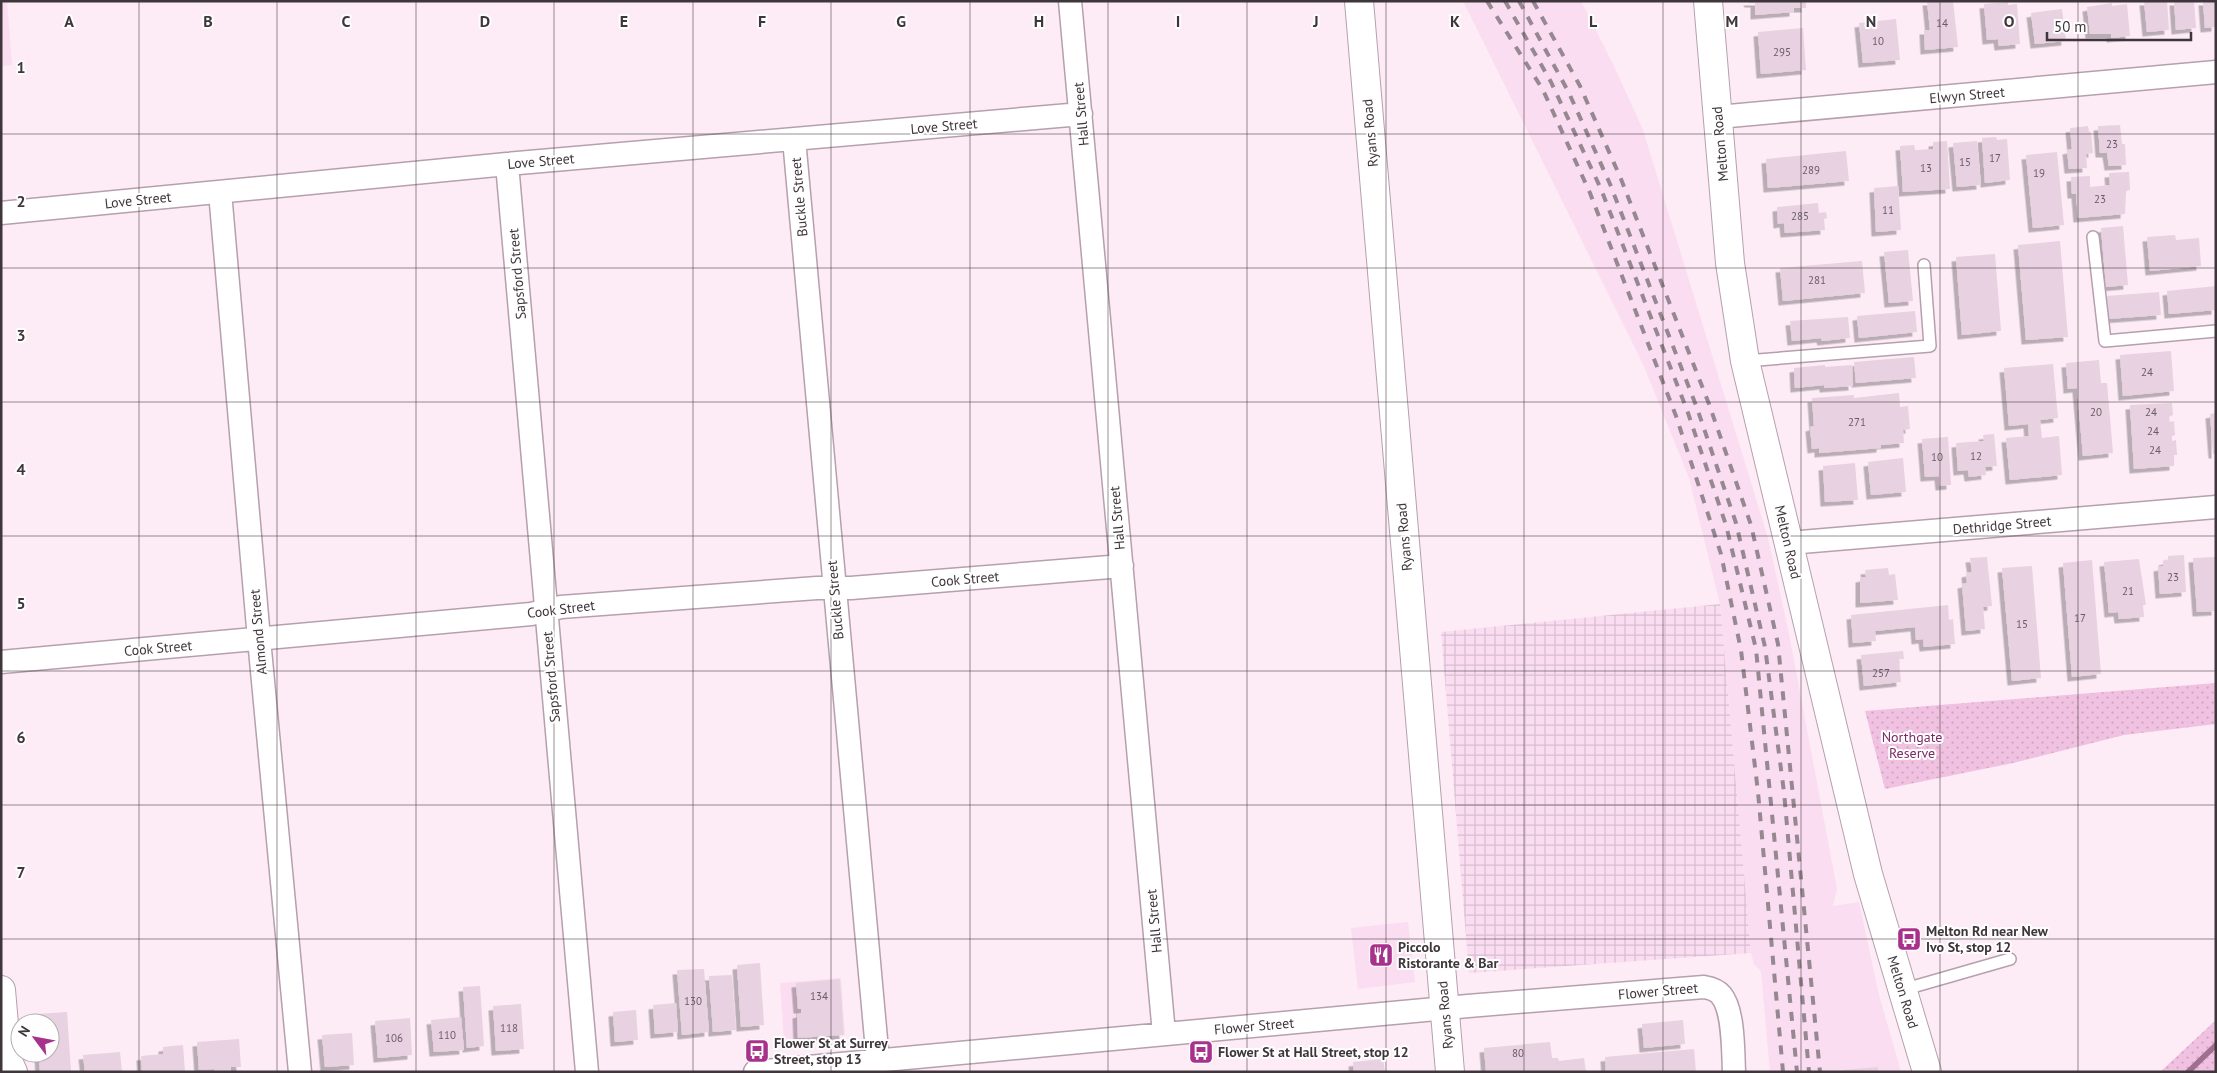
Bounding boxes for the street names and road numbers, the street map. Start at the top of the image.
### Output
street label: Hall Street [1069,81,1093,147]
street label: Elwyn Street [1929,83,2006,107]
street label: Ryans Road [1358,98,1382,168]
street label: Melton Road [1708,106,1732,182]
street label: Love Street [910,114,978,138]
street label: Love Street [507,149,575,173]
street label: Buckle Street [787,156,811,237]
street label: Love Street [104,188,172,212]
street label: Sapsford Street [504,227,530,320]
street label: Hall Street [1105,485,1129,551]
street label: Ryans Road [1392,502,1416,572]
street label: Melton Road [1771,503,1805,581]
street label: Dethridge Street [1952,512,2052,538]
street label: Buckle Street [823,559,847,640]
street label: Cook Street [930,567,1000,591]
street label: Almond Street [245,588,271,676]
street label: Cook Street [526,596,596,622]
street label: Sapsford Street [538,630,564,723]
street label: Cook Street [123,636,193,660]
street label: Hall Street [1142,888,1166,954]
street label: Melton Road [1883,953,1923,1031]
street label: Flower Street [1617,979,1699,1003]
street label: Ryans Road [1433,980,1457,1050]
street label: Flower Street [1213,1014,1295,1038]

